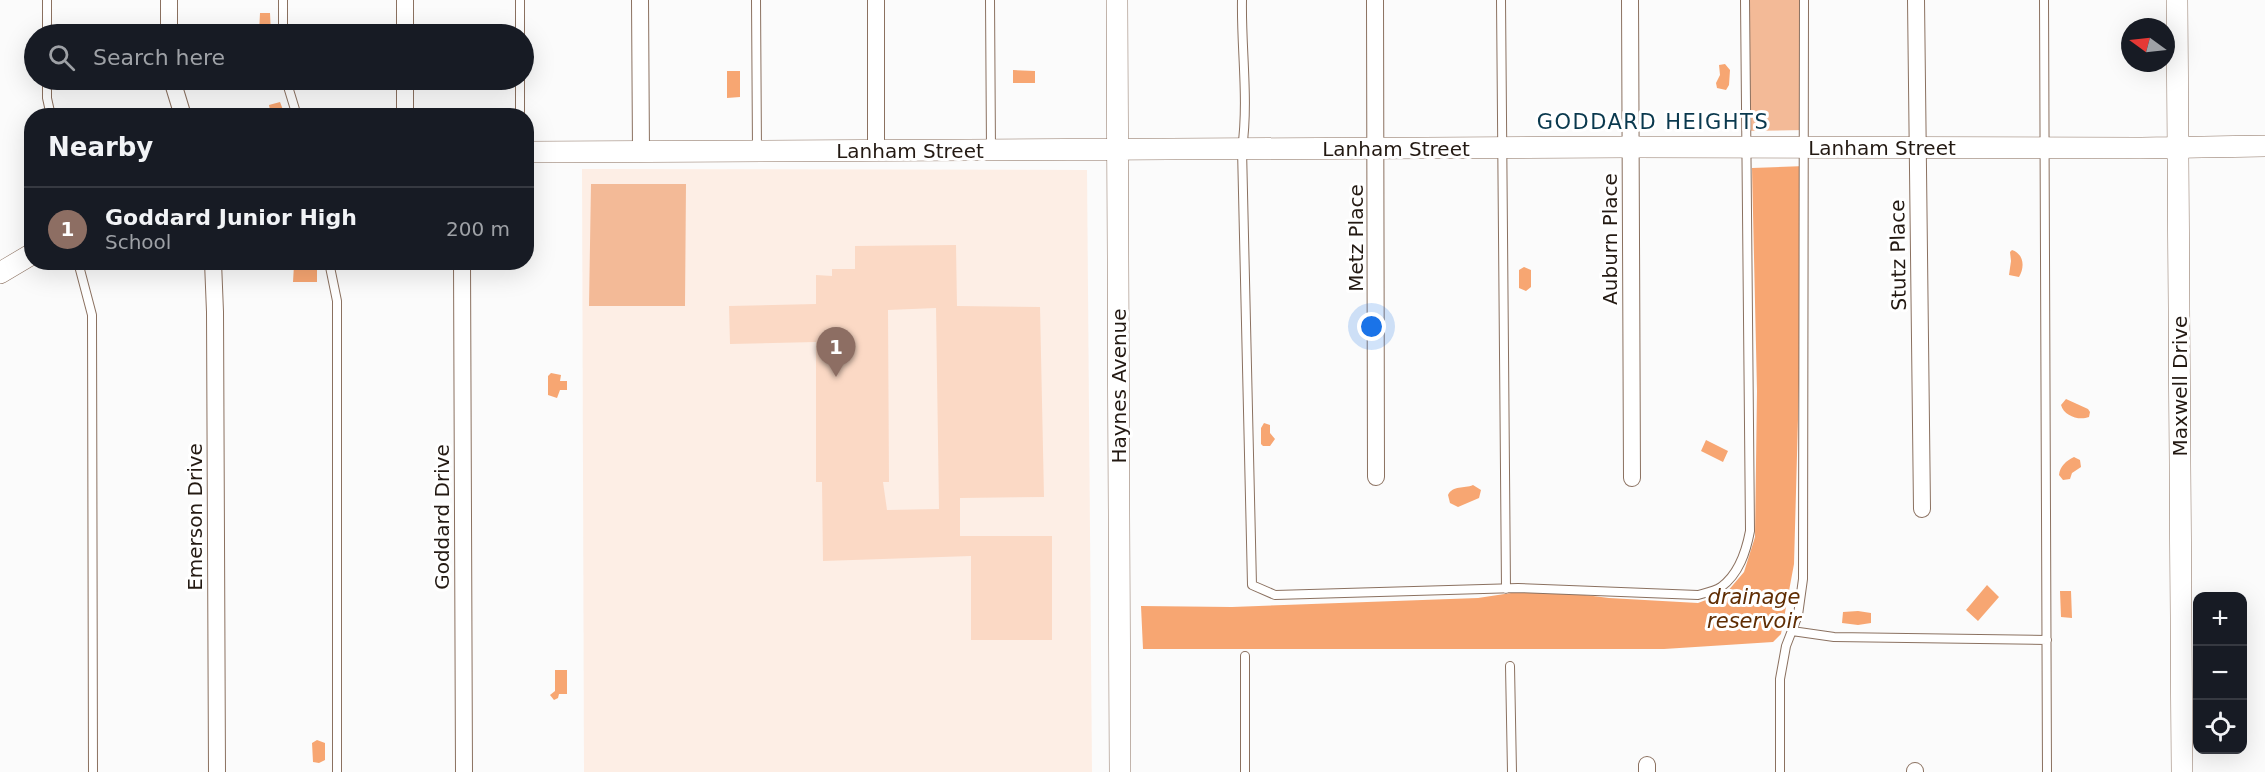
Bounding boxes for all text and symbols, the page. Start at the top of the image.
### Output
north arrow [2121,18,2175,72]
search box [24,24,534,90]
icon: search [45,41,78,74]
text: Search here [93,45,225,70]
district label: GODDARD HEIGHTS [1537,110,1769,134]
text: Nearby [48,132,153,162]
street label: Lanham Street [1808,136,1956,160]
street label: Lanham Street [1322,137,1470,161]
street label: Lanham Street [836,139,984,163]
street label: Auburn Place [1598,173,1622,305]
street label: Metz Place [1344,184,1368,292]
street label: Stutz Place [1885,199,1911,311]
text: Goddard Junior High [105,205,357,230]
text: 1 [61,217,74,241]
text: 200 m [446,217,510,241]
text: School [105,230,171,254]
street label: Haynes Avenue [1107,308,1131,464]
your location [1357,312,1386,341]
street label: Maxwell Drive [2168,316,2192,456]
pin: 1 [816,328,856,377]
street label: Emerson Drive [183,443,207,591]
street label: Goddard Drive [430,444,454,590]
water label: drainage reservoir [1707,585,1802,633]
map controls [2193,592,2247,754]
button: + [2193,592,2247,646]
button: − [2193,646,2247,700]
button: locate [2193,700,2247,754]

